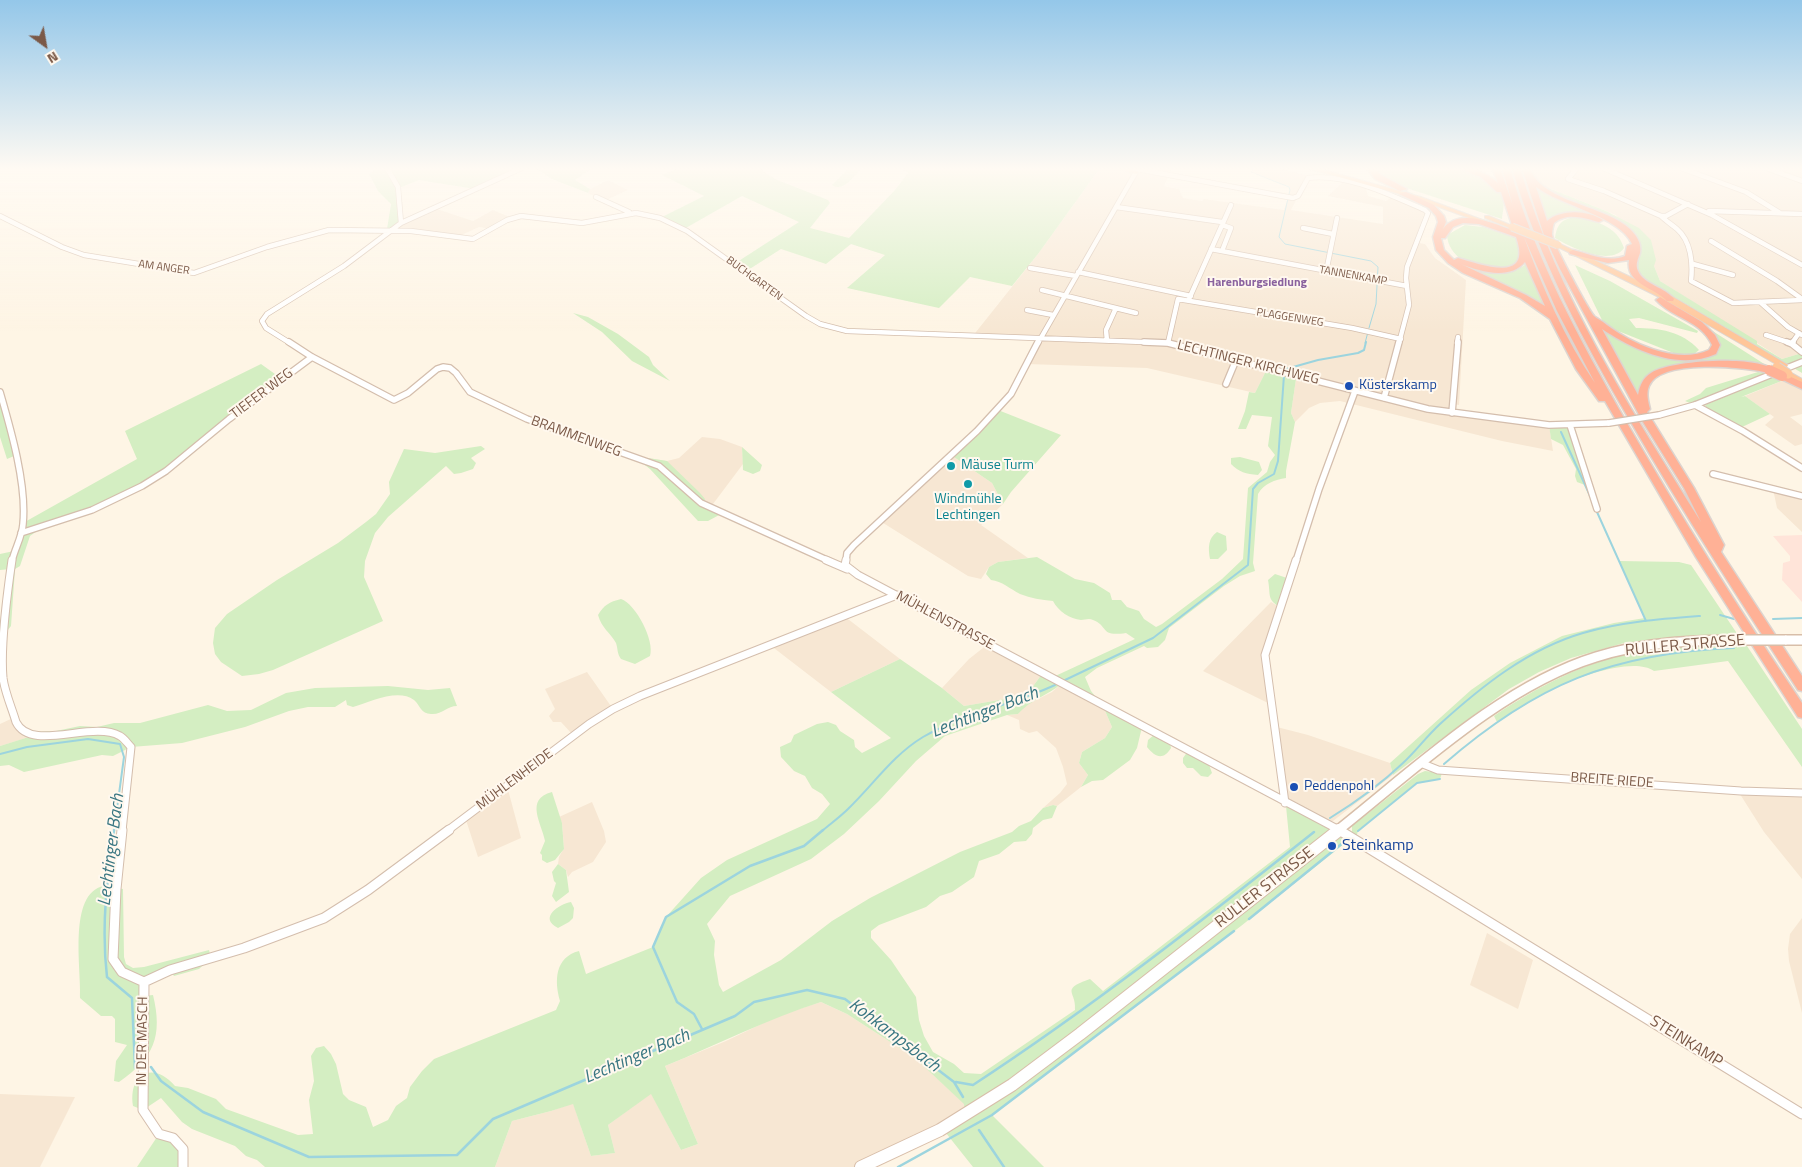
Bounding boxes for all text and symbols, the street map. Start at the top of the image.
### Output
north arrow [20,20,70,70]
text: N [44,47,63,70]
street label: BUCHGARTEN [723,254,785,304]
street label: AM ANGER [137,258,191,278]
street label: TANNENKAMP [1318,264,1388,288]
district label: Harenburgsiedlung [1207,276,1307,290]
street label: PLAGGENWEG [1255,306,1325,330]
street label: LECHTINGER KIRCHWEG [1175,337,1321,389]
street label: TIEFER WEG [227,365,297,423]
place label: Küsterskamp [1359,378,1437,394]
marker: Küsterskamp [1343,380,1355,392]
street label: BRAMMENWEG [529,413,623,461]
place label: Mäuse Turm [961,458,1034,474]
marker: Mäuse Turm [945,460,957,472]
marker: Windmühle Lechtingen [962,478,974,490]
place label: Windmühle Lechtingen [934,492,1002,524]
street label: MÜHLENSTRASSE [893,588,997,654]
street label: RULLER STRASSE [1624,631,1746,661]
water label: Lechtinger Bach [929,683,1041,743]
street label: MÜHLENHEIDE [473,746,557,814]
street label: BREITE RIEDE [1570,770,1654,792]
place label: Peddenpohl [1304,779,1374,795]
marker: Peddenpohl [1288,781,1300,793]
water label: Lechtinger Bach [94,793,130,907]
place label: Steinkamp [1342,836,1414,856]
marker: Steinkamp [1326,840,1338,852]
street label: RULLER STRASSE [1212,843,1318,933]
water label: Kohkampsbach [844,995,944,1077]
street label: IN DER MASCH [134,996,152,1086]
street label: STEINKAMP [1646,1012,1726,1072]
water label: Lechtinger Bach [581,1025,693,1089]

